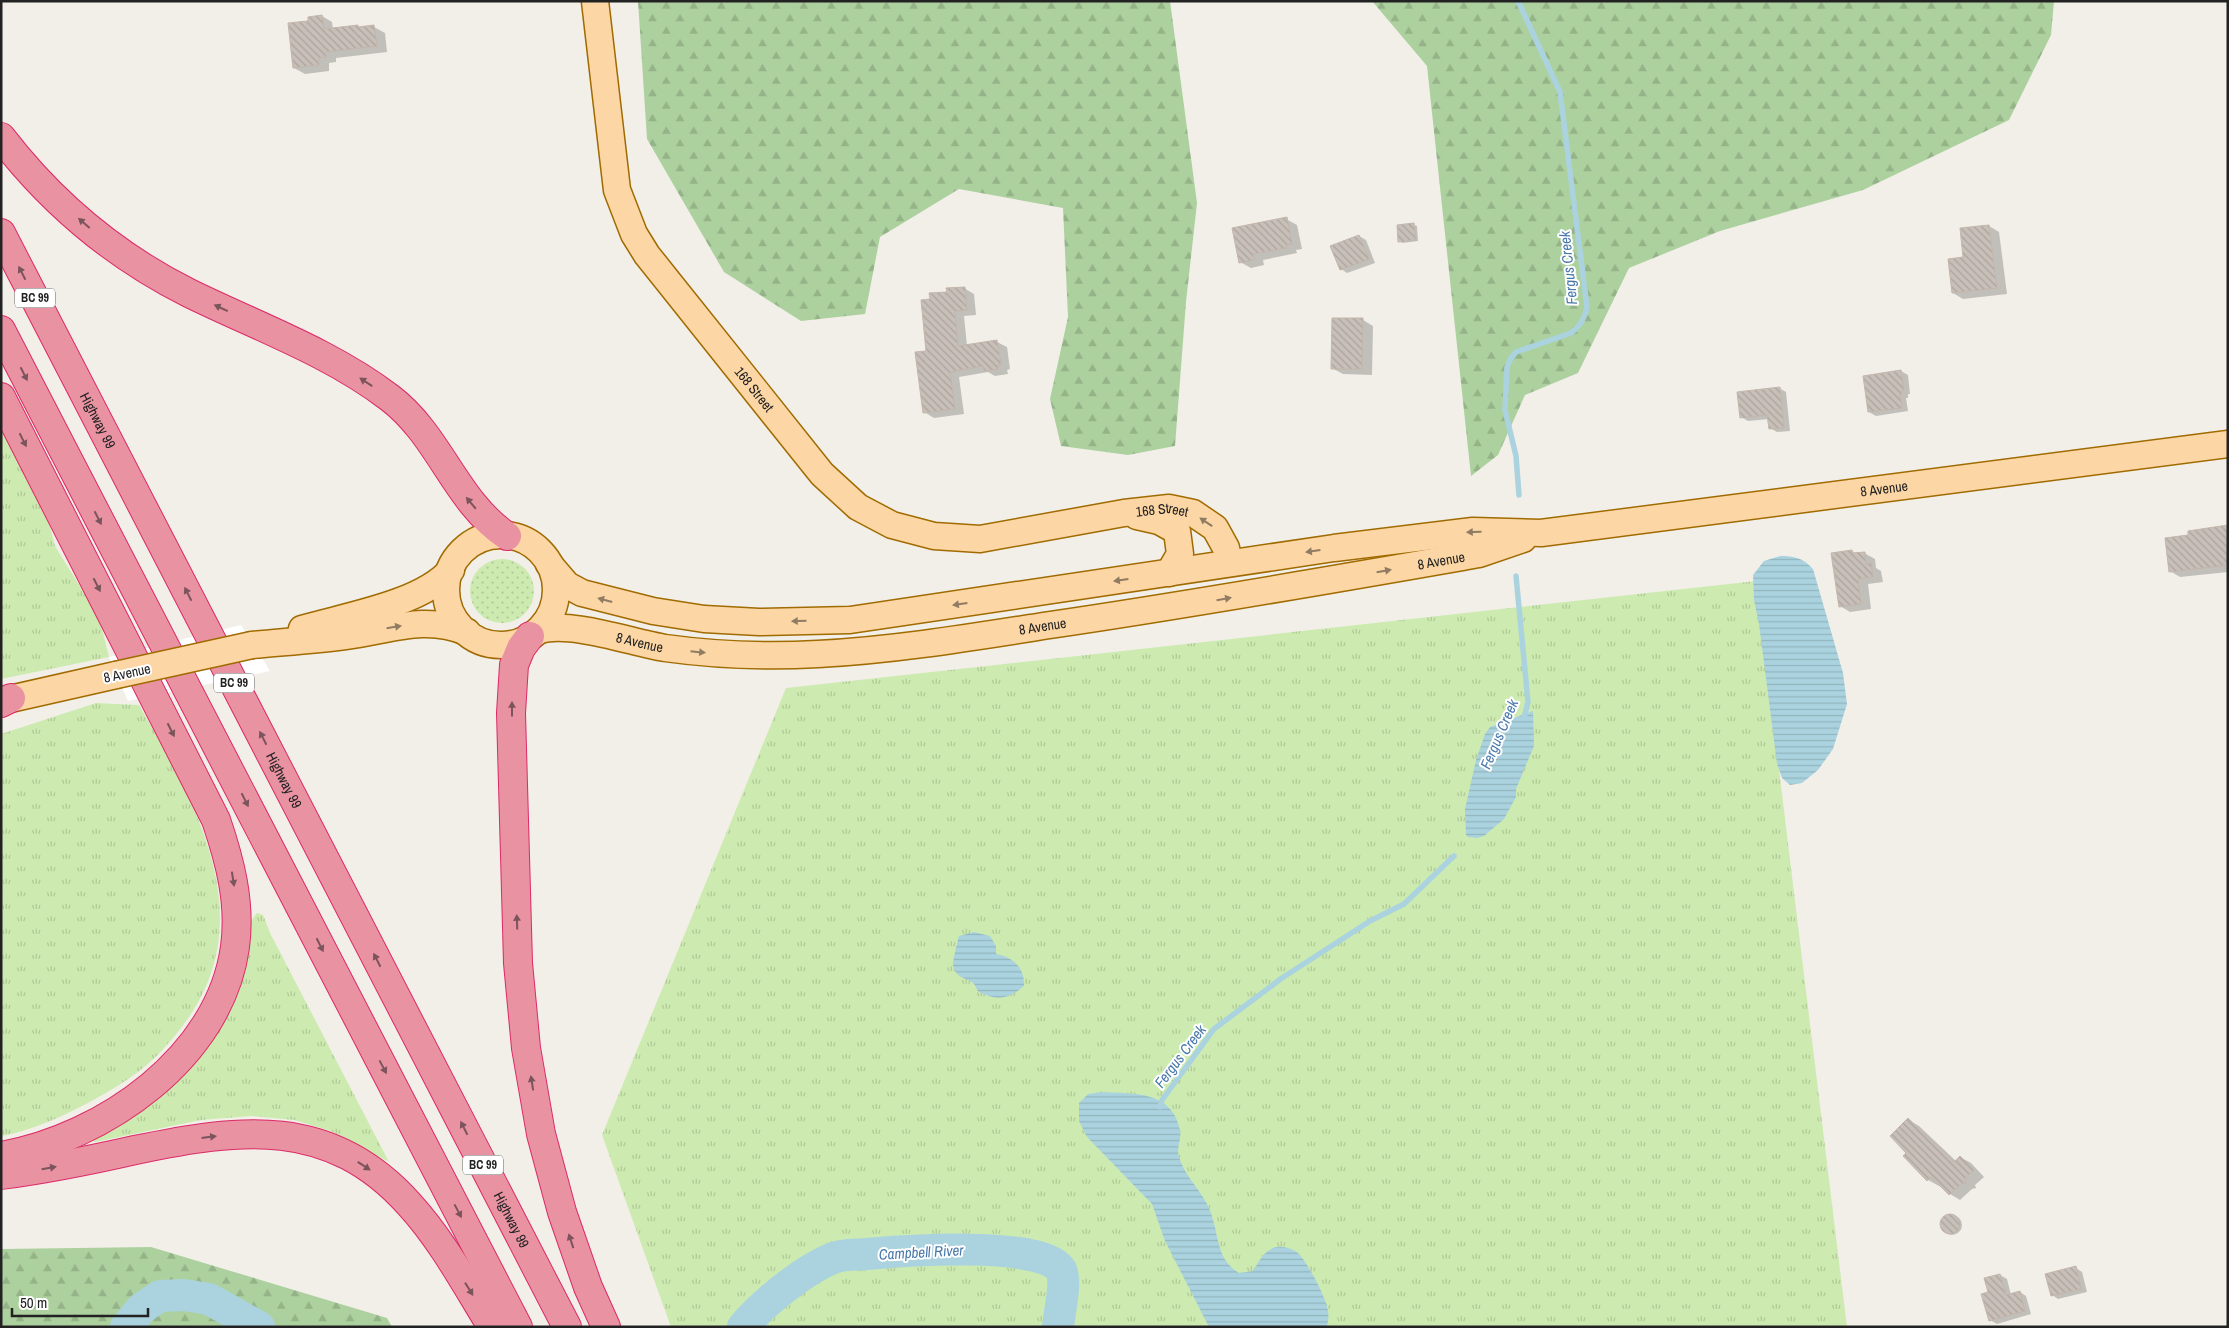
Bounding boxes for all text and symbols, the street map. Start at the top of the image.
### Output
one-way arrow [78,217,90,229]
water label: Fergus Creek [1554,229,1582,306]
one-way arrow [18,266,26,280]
road number: BC 99 [15,288,55,308]
one-way arrow [214,304,228,312]
street label: 168 Street [731,363,778,416]
one-way arrow [20,367,28,381]
one-way arrow [360,377,373,386]
street label: Highway 99 [76,389,120,451]
one-way arrow [19,433,27,448]
street label: 8 Avenue [1859,477,1909,501]
one-way arrow [465,498,477,510]
street label: 168 Street [1135,499,1190,521]
one-way arrow [94,511,102,525]
one-way arrow [1200,517,1213,527]
one-way arrow [1466,528,1482,536]
one-way arrow [1305,547,1321,555]
street label: 8 Avenue [1416,548,1466,574]
one-way arrow [1376,567,1391,575]
one-way arrow [1112,576,1128,584]
one-way arrow [93,578,101,592]
one-way arrow [184,587,192,601]
one-way arrow [1216,594,1232,602]
one-way arrow [598,596,613,604]
one-way arrow [952,600,968,608]
street label: 8 Avenue [1018,614,1068,639]
one-way arrow [790,617,806,625]
one-way arrow [386,622,402,630]
street label: 8 Avenue [614,628,665,656]
one-way arrow [690,648,706,656]
street label: 8 Avenue [102,659,152,687]
road number: BC 99 [214,674,254,692]
water label: Fergus Creek [1475,695,1523,772]
one-way arrow [508,701,516,717]
one-way arrow [167,723,175,737]
one-way arrow [259,731,267,745]
street label: Highway 99 [262,749,306,811]
one-way arrow [241,793,249,808]
one-way arrow [229,872,237,888]
one-way arrow [513,913,521,929]
one-way arrow [315,938,324,952]
one-way arrow [373,953,381,968]
water label: Fergus Creek [1149,1019,1211,1092]
one-way arrow [379,1060,387,1075]
one-way arrow [527,1075,535,1091]
one-way arrow [460,1121,468,1135]
one-way arrow [201,1133,217,1141]
road number: BC 99 [463,1156,503,1174]
one-way arrow [358,1161,371,1171]
one-way arrow [42,1164,58,1172]
street label: Highway 99 [490,1189,533,1251]
one-way arrow [454,1204,462,1219]
one-way arrow [567,1233,575,1248]
water label: Campbell River [878,1239,965,1265]
one-way arrow [464,1282,473,1295]
scale bar [12,1286,149,1318]
text: 50 m [20,1292,47,1313]

